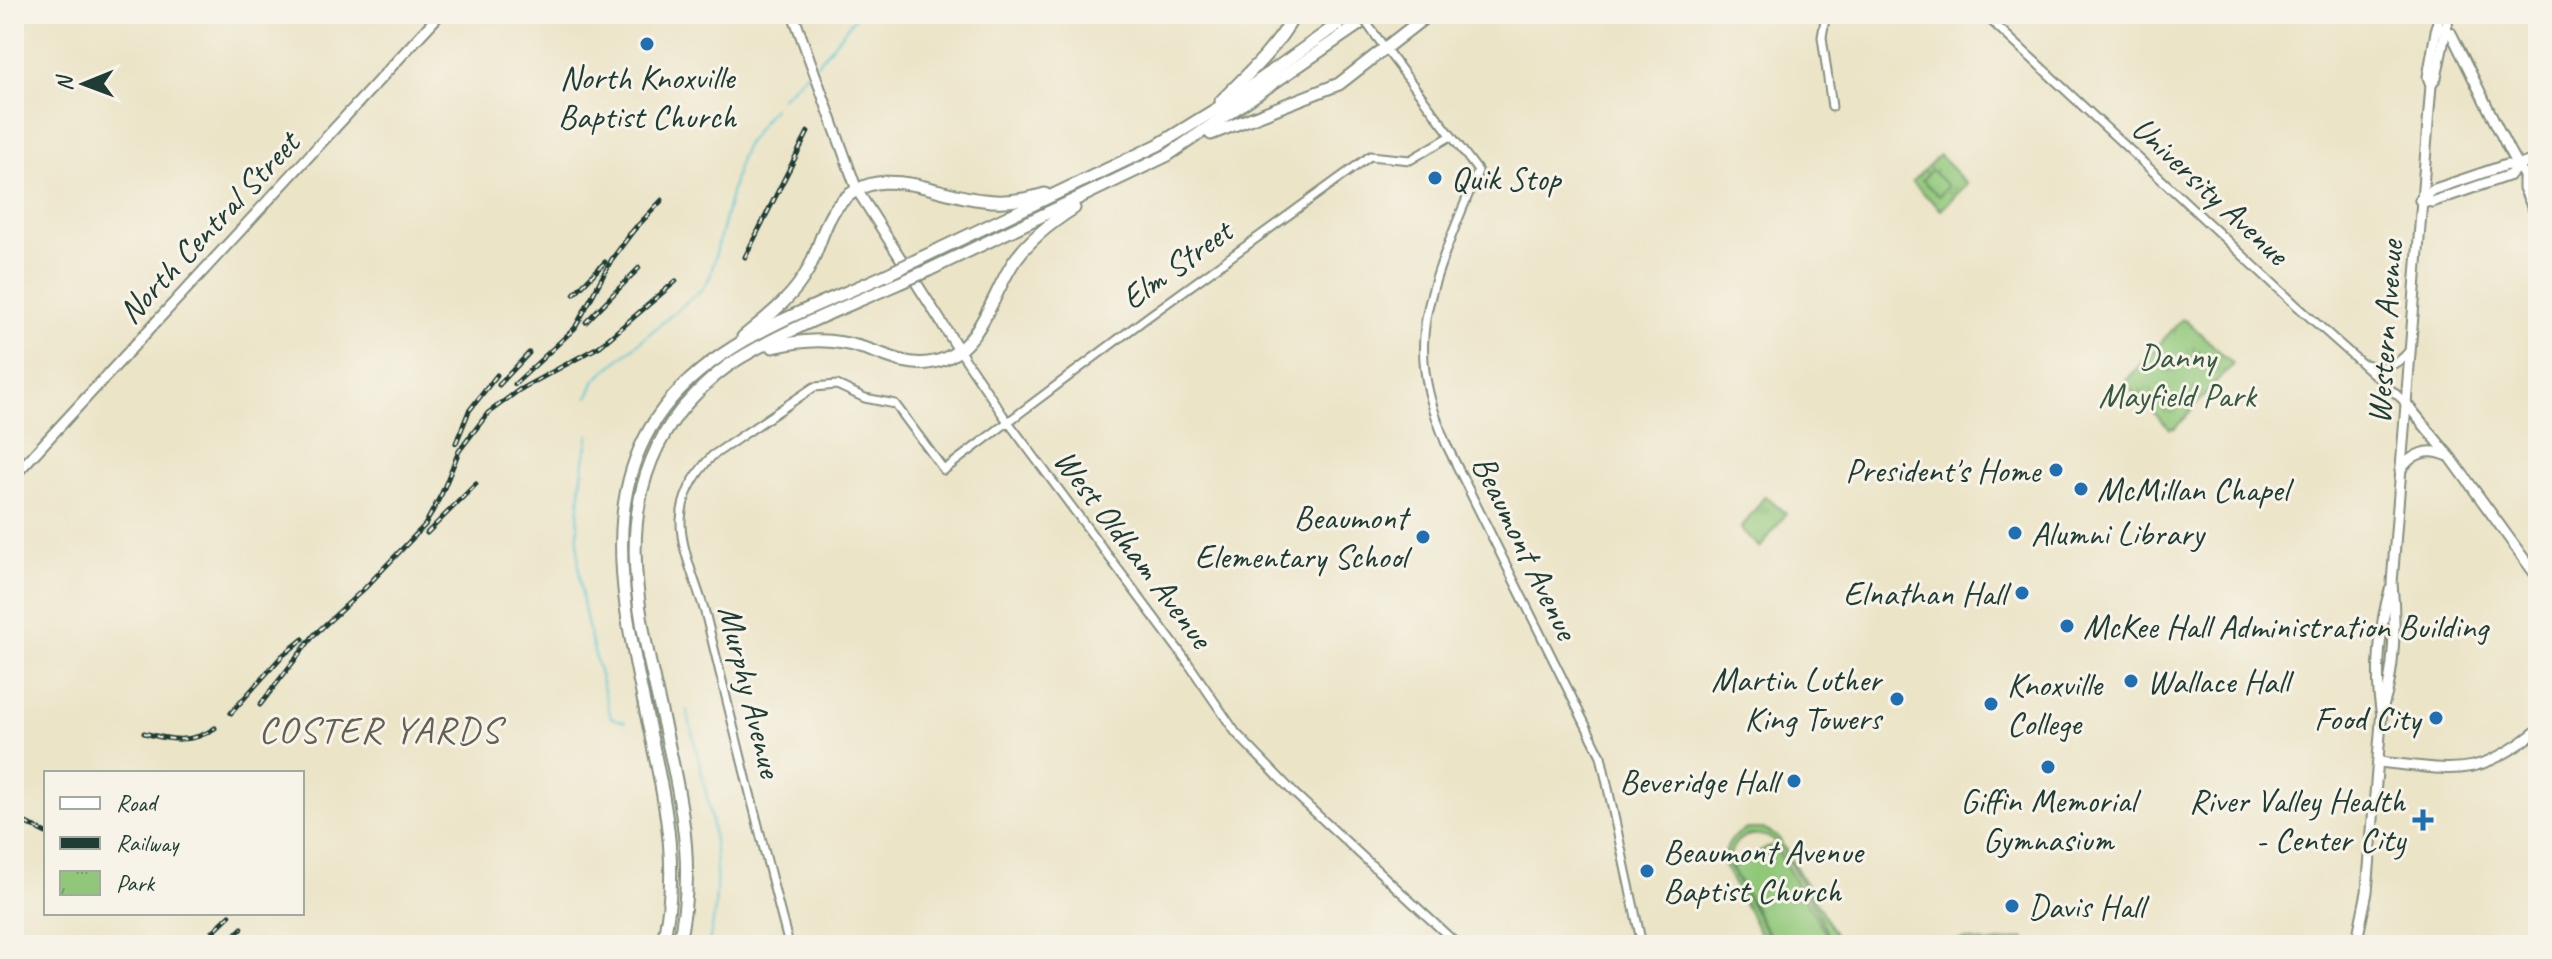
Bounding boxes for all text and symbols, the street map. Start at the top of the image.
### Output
marker: North Knoxville Baptist Church [638,35,656,53]
north arrow [44,44,124,124]
place label: North Knoxville Baptist Church [558,56,738,138]
text: N [51,74,79,91]
street label: University Avenue [2123,107,2300,276]
street label: North Central Street [108,120,311,332]
place label: Quik Stop [1451,157,1562,200]
marker: Quik Stop [1426,169,1444,187]
street label: Elm Street [1113,208,1243,319]
street label: Western Avenue [2357,237,2412,425]
park label: Danny Mayfield Park [2098,335,2258,417]
street label: West Oldham Avenue [1045,440,1224,659]
street label: Beaumont Avenue [1462,448,1590,649]
place label: President's Home [1845,449,2042,492]
marker: President's Home [2047,461,2065,479]
place label: McMillan Chapel [2097,468,2295,511]
marker: McMillan Chapel [2072,480,2090,498]
place label: Beaumont Elementary School [1195,496,1413,578]
place label: Alumni Library [2031,512,2206,555]
marker: Alumni Library [2006,524,2024,542]
marker: Beaumont Elementary School [1414,528,1432,546]
place label: Elnathan Hall [1843,572,2012,615]
marker: Elnathan Hall [2013,584,2031,602]
street label: Murphy Avenue [708,601,793,783]
place label: McKee Hall Administration Building [2083,605,2491,648]
marker: McKee Hall Administration Building [2058,617,2076,635]
place label: Martin Luther King Towers [1711,658,1884,740]
place label: Wallace Hall [2147,660,2295,703]
place label: Knoxville College [2007,663,2104,745]
marker: Wallace Hall [2122,672,2140,690]
marker: Martin Luther King Towers [1888,690,1906,708]
marker: Knoxville College [1982,695,2000,713]
place label: Food City [2314,697,2423,740]
district label: COSTER YARDS [259,706,507,753]
marker: Food City [2427,709,2445,727]
marker: Giffin Memorial Gymnasium [2039,758,2057,776]
place label: Beveridge Hall [1619,760,1784,803]
legend [44,771,304,915]
marker: Beveridge Hall [1785,772,1803,790]
place label: Giffin Memorial Gymnasium [1960,779,2142,861]
place label: River Valley Health - Center City [2189,779,2407,861]
text: Road [116,788,160,818]
marker: River Valley Health - Center City [2412,809,2434,831]
text: Railway [116,828,180,858]
place label: Beaumont Avenue Baptist Church [1663,830,1866,912]
marker: Beaumont Avenue Baptist Church [1638,862,1656,880]
text: Park [116,868,156,898]
place label: Davis Hall [2028,885,2150,928]
marker: Davis Hall [2003,897,2021,915]

